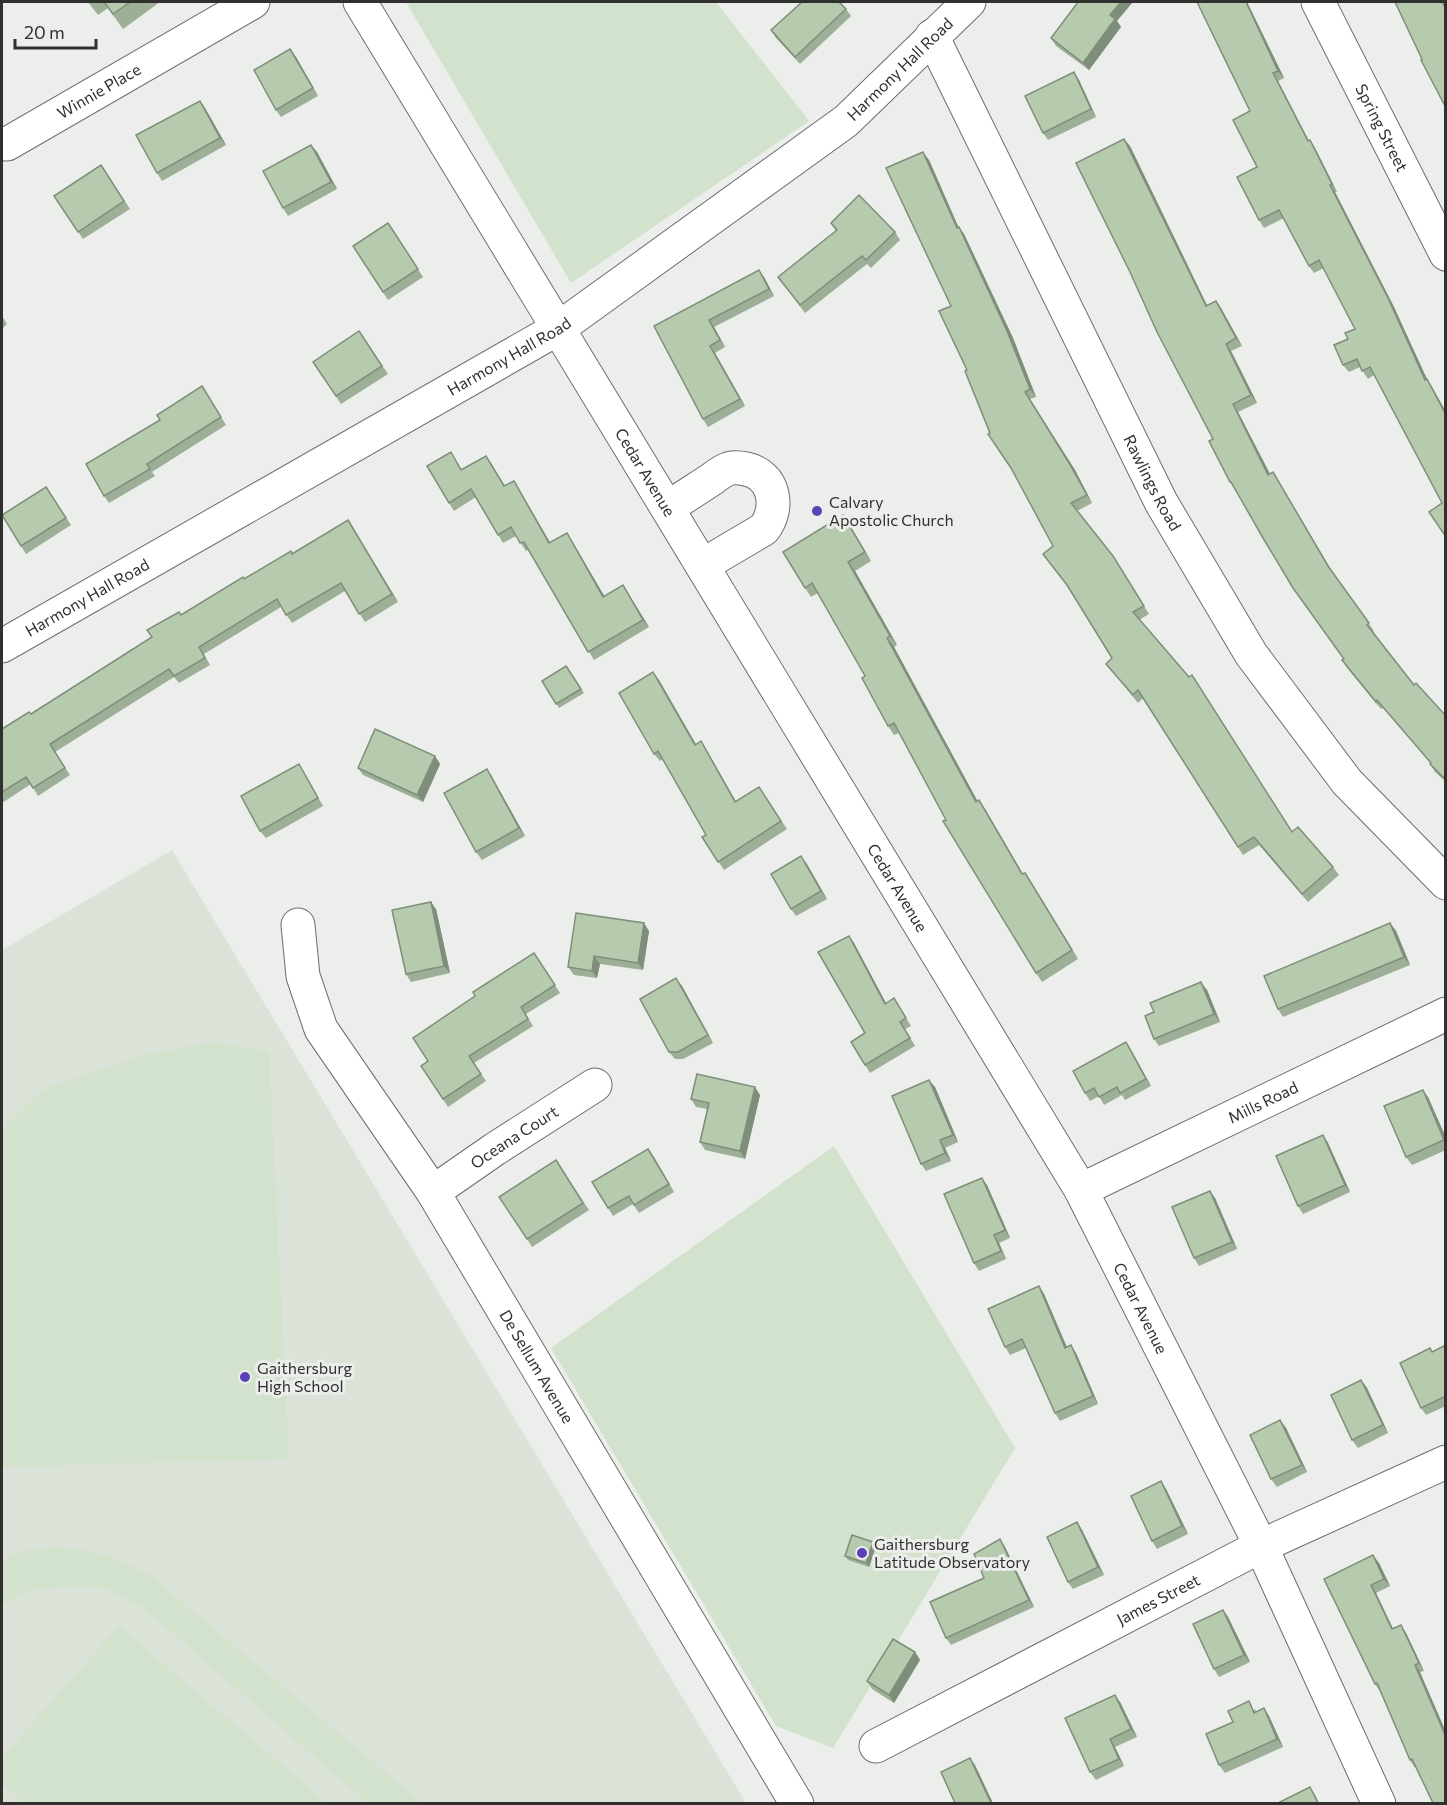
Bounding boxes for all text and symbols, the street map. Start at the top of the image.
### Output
scale bar [15,12,96,50]
street label: Harmony Hall Road [843,13,956,124]
text: 20 m [24,21,65,43]
street label: Winnie Place [53,59,144,122]
street label: Spring Street [1352,81,1413,175]
street label: Harmony Hall Road [444,313,574,399]
street label: Cedar Avenue [612,424,680,520]
street label: Rawlings Road [1120,431,1186,534]
place label: Calvary Apostolic Church [829,492,954,529]
marker: Calvary Apostolic Church [810,504,824,518]
street label: Harmony Hall Road [22,554,152,640]
street label: Cedar Avenue [864,840,932,935]
street label: Mills Road [1225,1077,1301,1127]
street label: Oceana Court [466,1101,562,1172]
street label: Cedar Avenue [1110,1259,1172,1357]
street label: De Sellum Avenue [496,1306,578,1426]
place label: Gaithersburg High School [257,1358,353,1395]
marker: Gaithersburg High School [238,1370,252,1384]
place label: Gaithersburg Latitude Observatory [874,1534,1030,1571]
marker: Gaithersburg Latitude Observatory [855,1546,869,1560]
street label: James Street [1113,1569,1203,1628]

